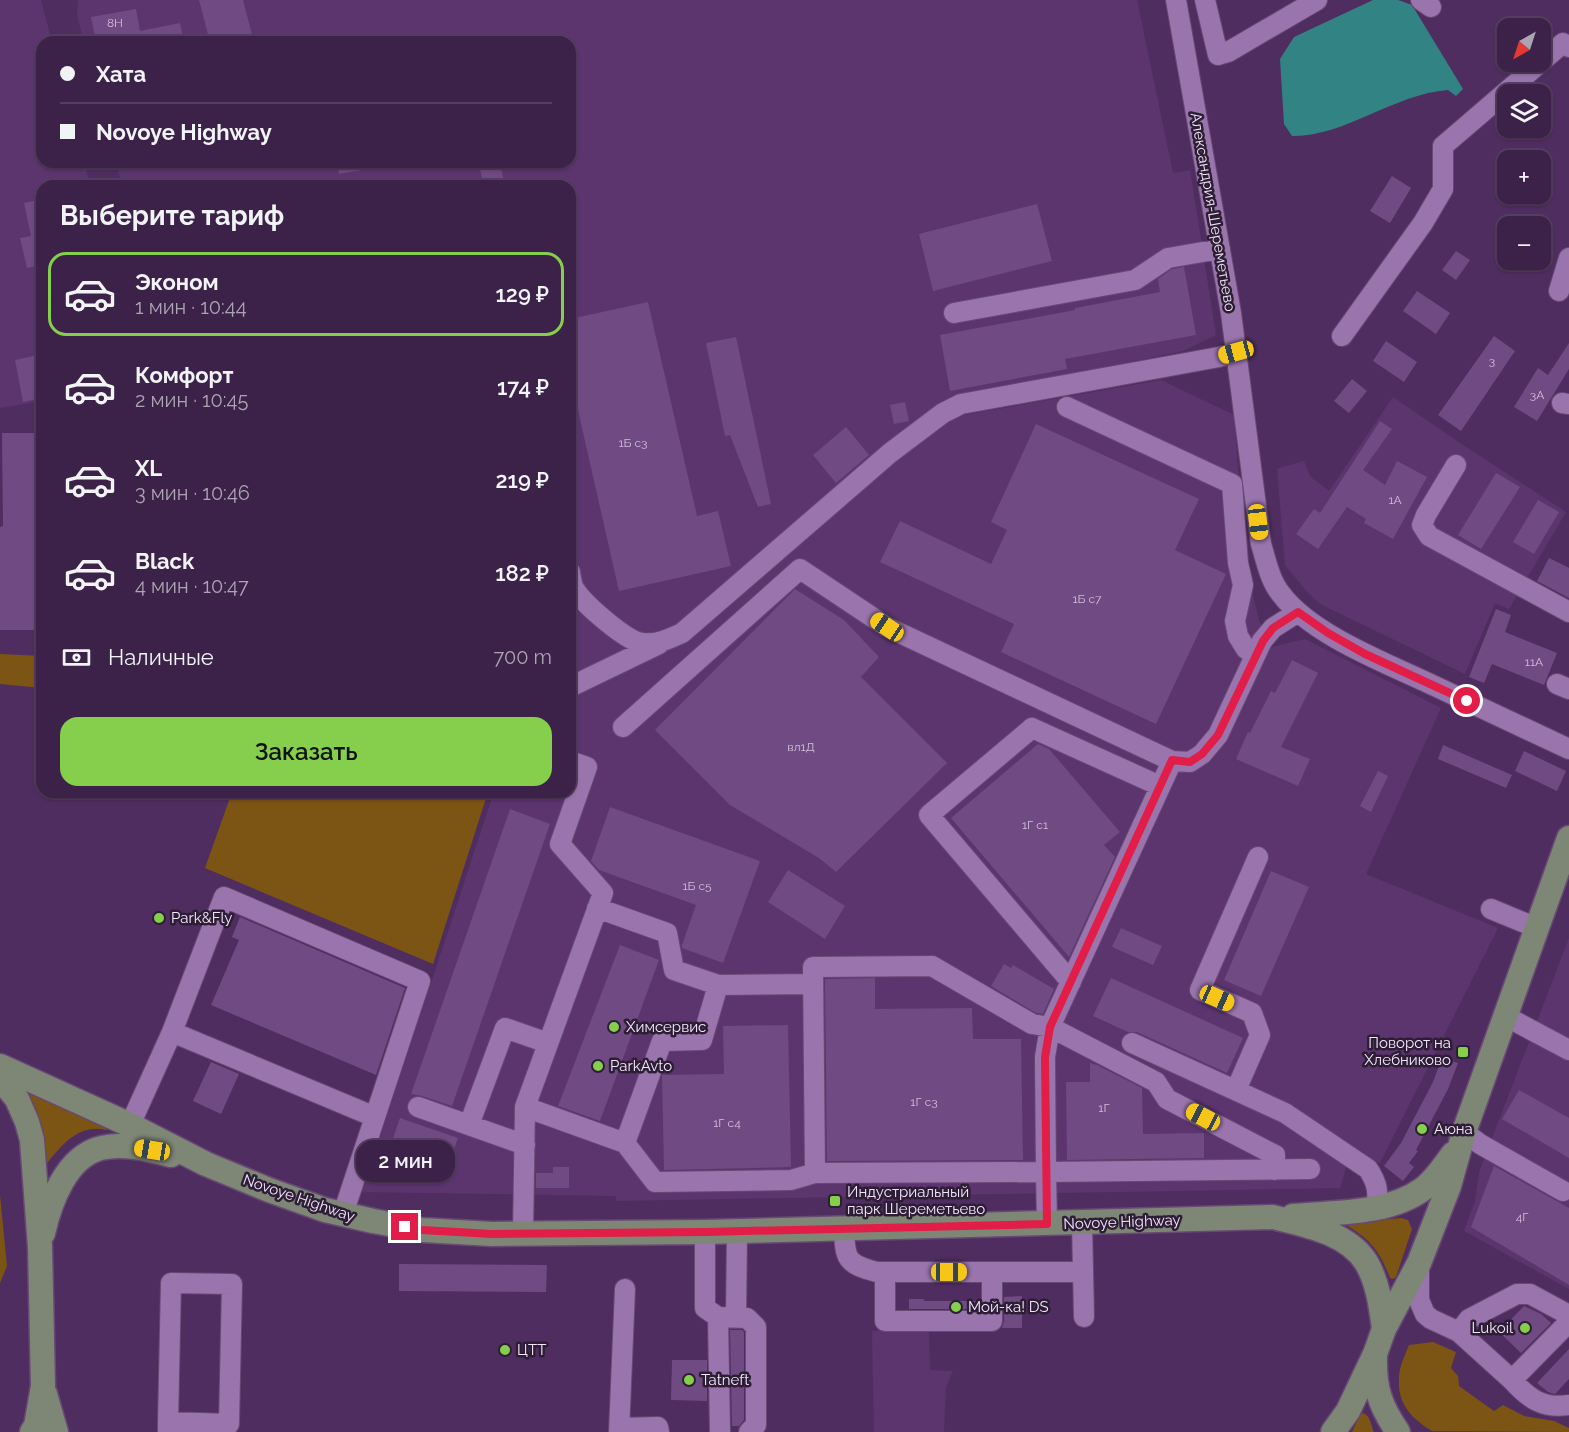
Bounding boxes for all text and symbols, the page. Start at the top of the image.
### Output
house number: 8Н [107,16,123,30]
north arrow [1497,18,1551,72]
map controls [1497,18,1551,270]
text: Хата [96,61,146,87]
button: layers [1497,84,1551,138]
street label: Александрия-Шереметьево [1187,111,1239,313]
text: Novoye Highway [96,119,272,145]
button: + [1497,150,1551,204]
text: Выберите тариф [60,200,284,231]
button: − [1497,216,1551,270]
icon: car [63,267,117,321]
text: Эконом [135,269,219,295]
text: 129 ₽ [495,281,549,307]
text: 1 мин · 10:44 [135,295,247,319]
car [1216,339,1256,365]
house number: 3 [1489,354,1495,368]
icon: car [63,360,117,414]
text: Комфорт [135,362,233,388]
text: 174 ₽ [497,374,549,400]
text: 2 мин · 10:45 [135,388,248,412]
house number: 3А [1530,388,1544,402]
house number: 1Б с3 [618,436,648,450]
icon: car [63,453,117,507]
text: XL [135,455,162,481]
text: 219 ₽ [495,467,549,493]
text: 3 мин · 10:46 [135,481,250,505]
house number: 1А [1388,493,1402,507]
car [1247,503,1269,541]
icon: car [63,546,117,600]
text: Black [135,548,194,574]
text: 182 ₽ [495,560,549,586]
text: 4 мин · 10:47 [135,574,249,598]
house number: 1Б с7 [1072,592,1102,606]
car [867,609,907,645]
icon: cash [60,641,93,674]
text: Наличные [108,644,214,670]
text: 700 m [493,645,552,669]
house number: 11А [1525,655,1543,669]
route start [1453,687,1480,714]
button: Заказать [60,717,552,786]
house number: вл1Д [787,740,815,754]
house number: 1Г с1 [1022,818,1048,832]
house number: 1Б с5 [682,879,712,893]
place label: Park&Fly [171,909,232,927]
marker: Park&Fly [152,911,166,925]
car [1197,982,1237,1014]
place label: Химсервис [626,1018,706,1036]
marker: Химсервис [607,1020,621,1034]
place label: Поворот на Хлебниково [1364,1034,1451,1069]
marker: Поворот на Хлебниково [1456,1045,1470,1059]
place label: ParkAvto [610,1057,672,1075]
marker: ParkAvto [591,1059,605,1073]
house number: 1Г с3 [910,1095,938,1109]
house number: 1Г [1098,1101,1110,1115]
car [1183,1101,1223,1133]
house number: 1Г с4 [713,1116,741,1130]
place label: Аюна [1434,1120,1473,1138]
marker: Аюна [1415,1122,1429,1136]
car [133,1138,171,1162]
callout: 2 мин [356,1140,454,1182]
text: 2 мин [378,1149,433,1173]
street label: Novoye Highway [241,1170,357,1226]
place label: Индустриальный парк Шереметьево [847,1183,985,1218]
marker: Индустриальный парк Шереметьево [828,1194,842,1208]
house number: 4Г [1516,1210,1528,1224]
street label: Novoye Highway [1063,1211,1181,1233]
route end [391,1213,418,1240]
car [931,1263,967,1281]
place label: Мой-ка! DS [968,1298,1049,1316]
marker: Мой-ка! DS [949,1300,963,1314]
place label: Lukoil [1472,1319,1514,1337]
marker: Lukoil [1518,1321,1532,1335]
place label: ЦТТ [517,1341,546,1359]
marker: ЦТТ [498,1343,512,1357]
place label: Tatneft [701,1371,749,1389]
marker: Tatneft [682,1373,696,1387]

